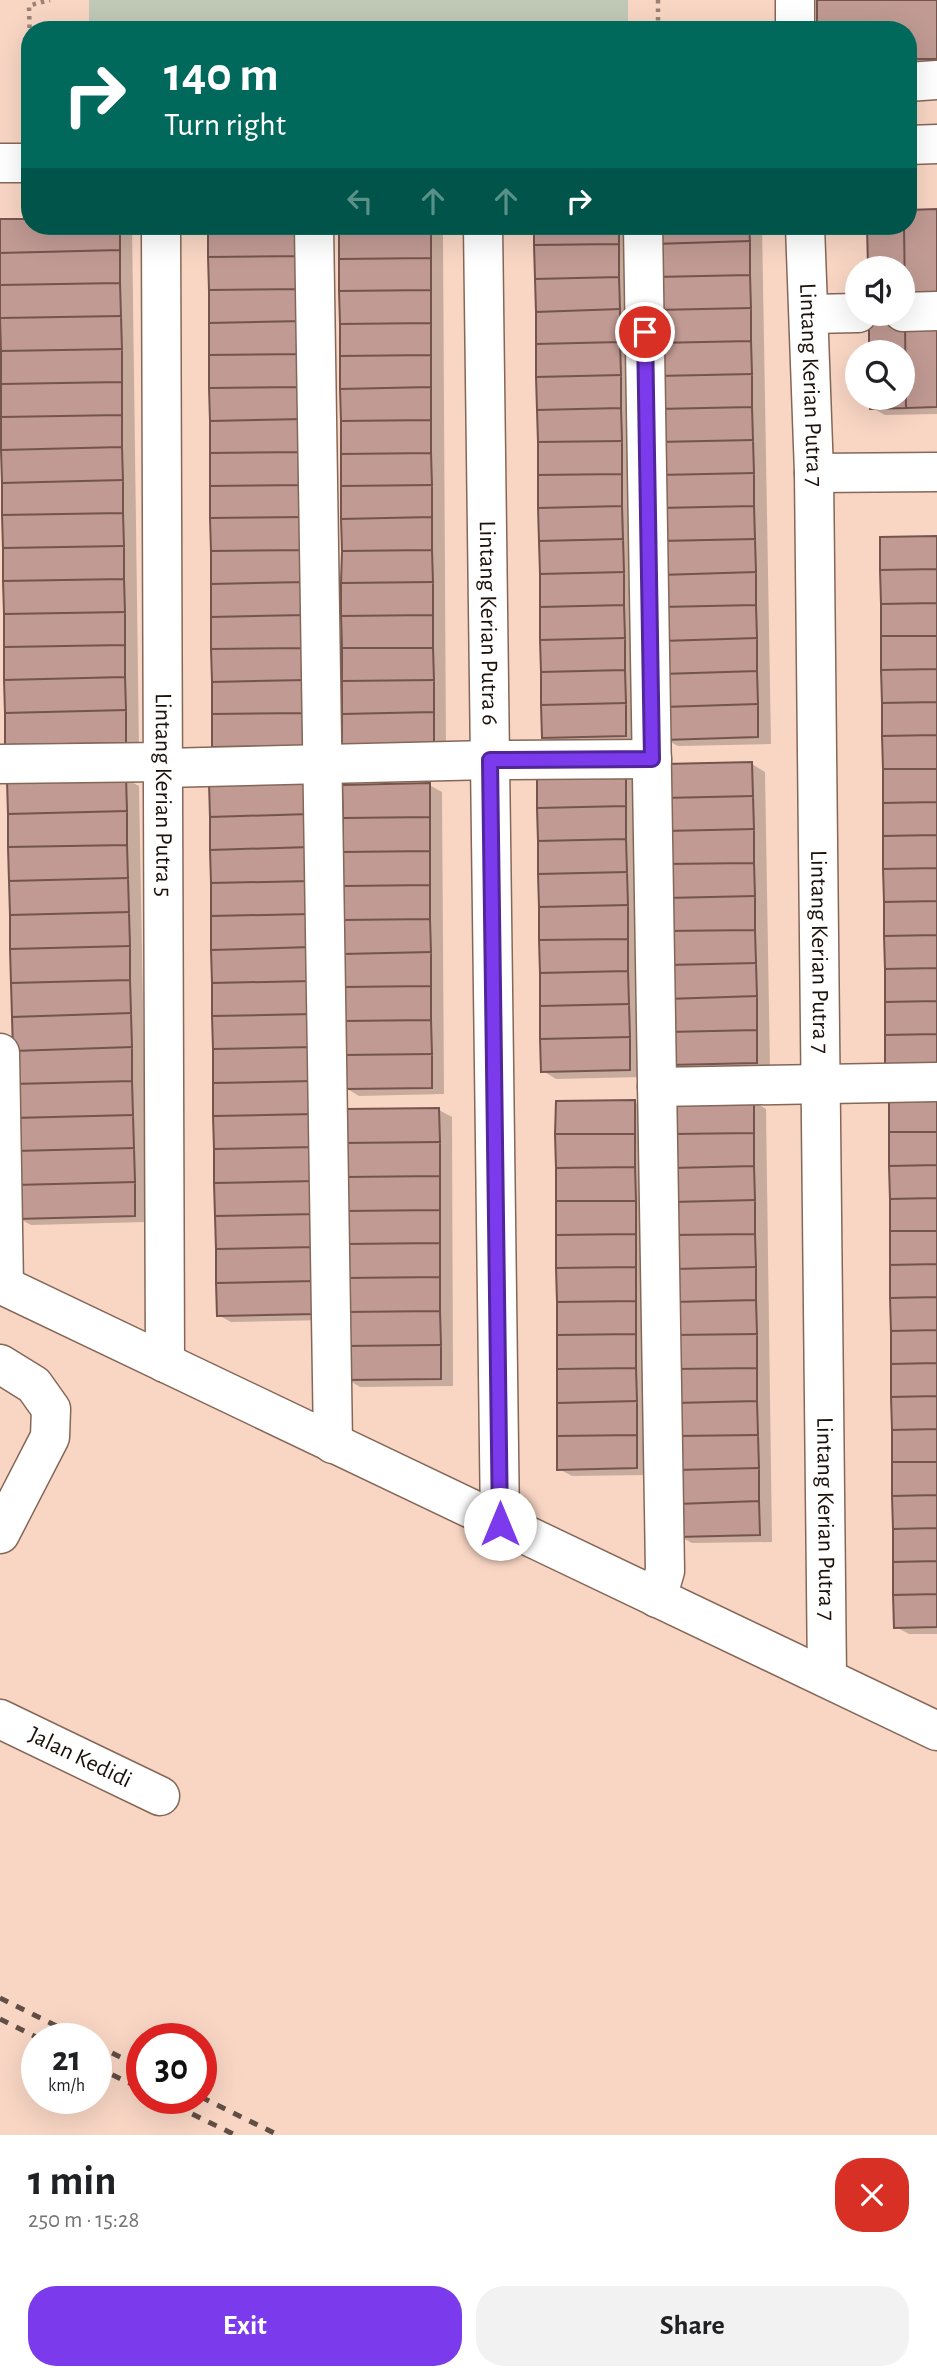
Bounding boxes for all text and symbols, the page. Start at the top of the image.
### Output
icon: right [49,49,140,140]
text: 140 m [164,51,279,100]
text: Turn right [164,109,286,141]
icon: left [341,182,379,220]
icon: ahead [414,182,452,220]
icon: ahead [487,182,525,220]
icon: right [560,182,598,220]
map controls [845,256,915,410]
button: sound [845,256,915,326]
street label: Lintang Kerian Putra 7 [795,283,826,487]
pin [615,302,675,362]
icon: arrive [626,313,664,351]
button: search [845,340,915,410]
street label: Lintang Kerian Putra 6 [475,520,502,726]
street label: Lintang Kerian Putra 5 [151,693,175,897]
street label: Lintang Kerian Putra 7 [806,850,832,1054]
street label: Lintang Kerian Putra 7 [812,1417,838,1621]
position arrow [463,1487,537,1561]
street label: Jalan Kedidi [25,1723,136,1793]
speed limit sign: 30 [126,2023,217,2114]
text: 21 [52,2042,81,2077]
text: km/h [48,2077,85,2095]
button: close [835,2158,909,2232]
text: 1 min [28,2160,117,2202]
text: 250 m · 15:28 [28,2209,139,2232]
button: Exit [28,2286,462,2366]
button: Share [476,2286,909,2366]

